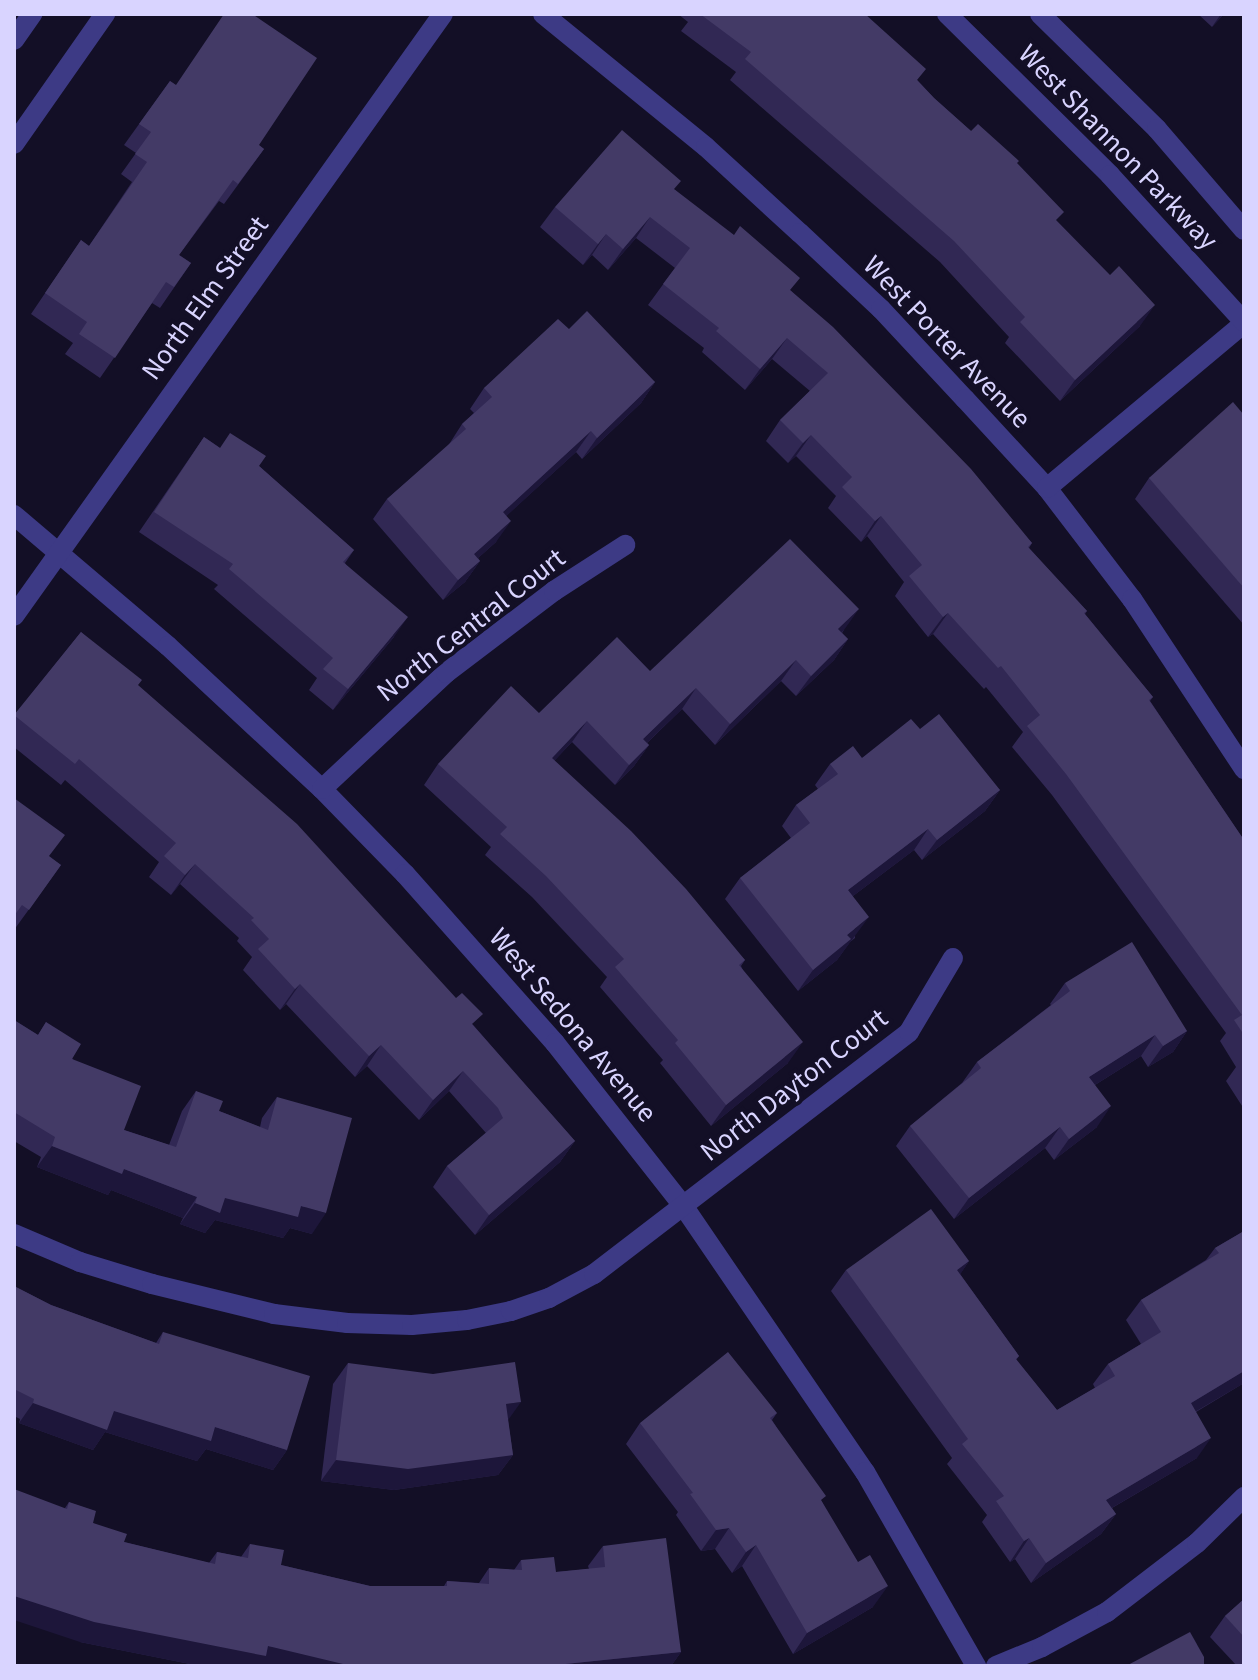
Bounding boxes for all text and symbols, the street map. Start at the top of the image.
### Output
street label: West Shannon Parkway [1011,37,1225,257]
street label: North Elm Street [134,210,276,386]
street label: West Porter Avenue [856,249,1038,435]
street label: North Central Court [370,541,572,709]
street label: West Sedona Avenue [482,921,664,1129]
street label: North Dayton Court [694,1001,894,1169]

